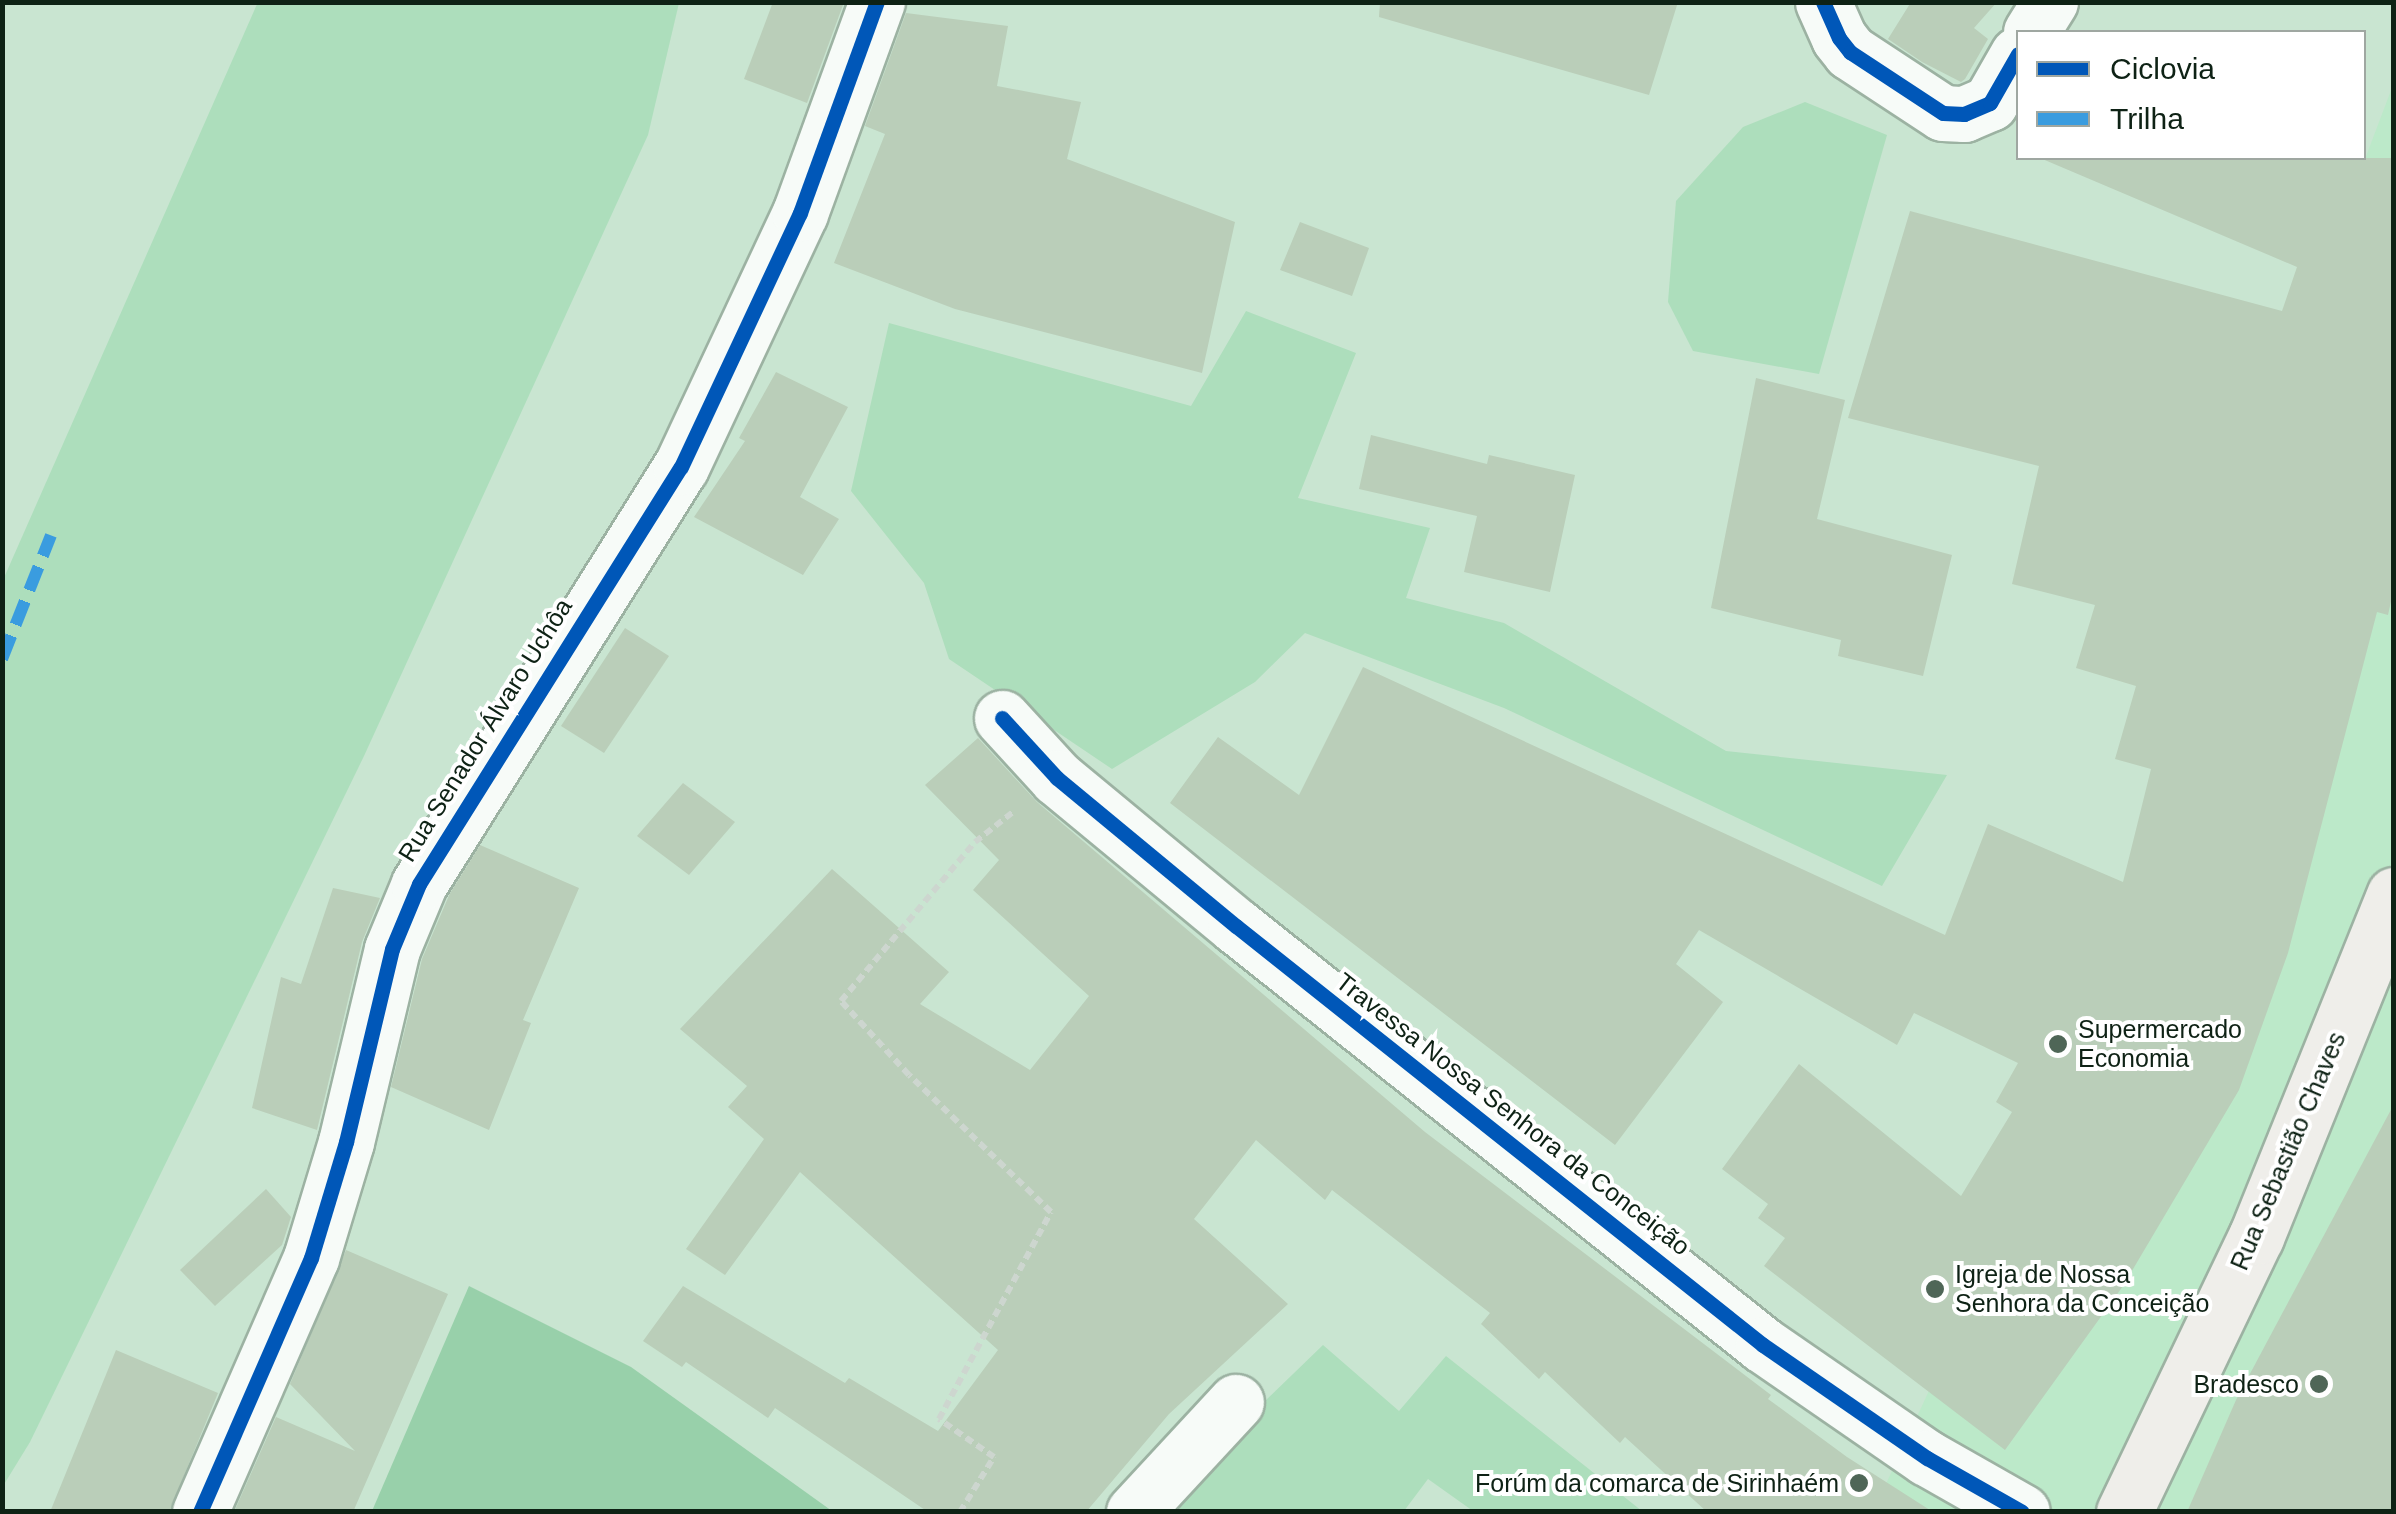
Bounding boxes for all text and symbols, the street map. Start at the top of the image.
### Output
legend [2016,30,2366,160]
text: Ciclovia [2110,52,2215,85]
text: Trilha [2110,102,2184,135]
street label: Rua Senador Álvaro Uchôa [392,593,578,867]
street label: Travessa Nossa Senhora da Conceição [1330,966,1696,1262]
place label: Supermercado Economia [2078,1015,2242,1074]
street label: Rua Sebastião Chaves [2224,1027,2352,1275]
marker: Supermercado Economia [2047,1033,2069,1055]
place label: Igreja de Nossa Senhora da Conceição [1955,1260,2209,1319]
marker: Igreja de Nossa Senhora da Conceição [1924,1278,1946,1300]
place label: Bradesco [2193,1369,2299,1399]
marker: Bradesco [2308,1373,2330,1395]
place label: Forúm da comarca de Sirinhaém [1475,1468,1839,1498]
marker: Forúm da comarca de Sirinhaém [1848,1472,1870,1494]

